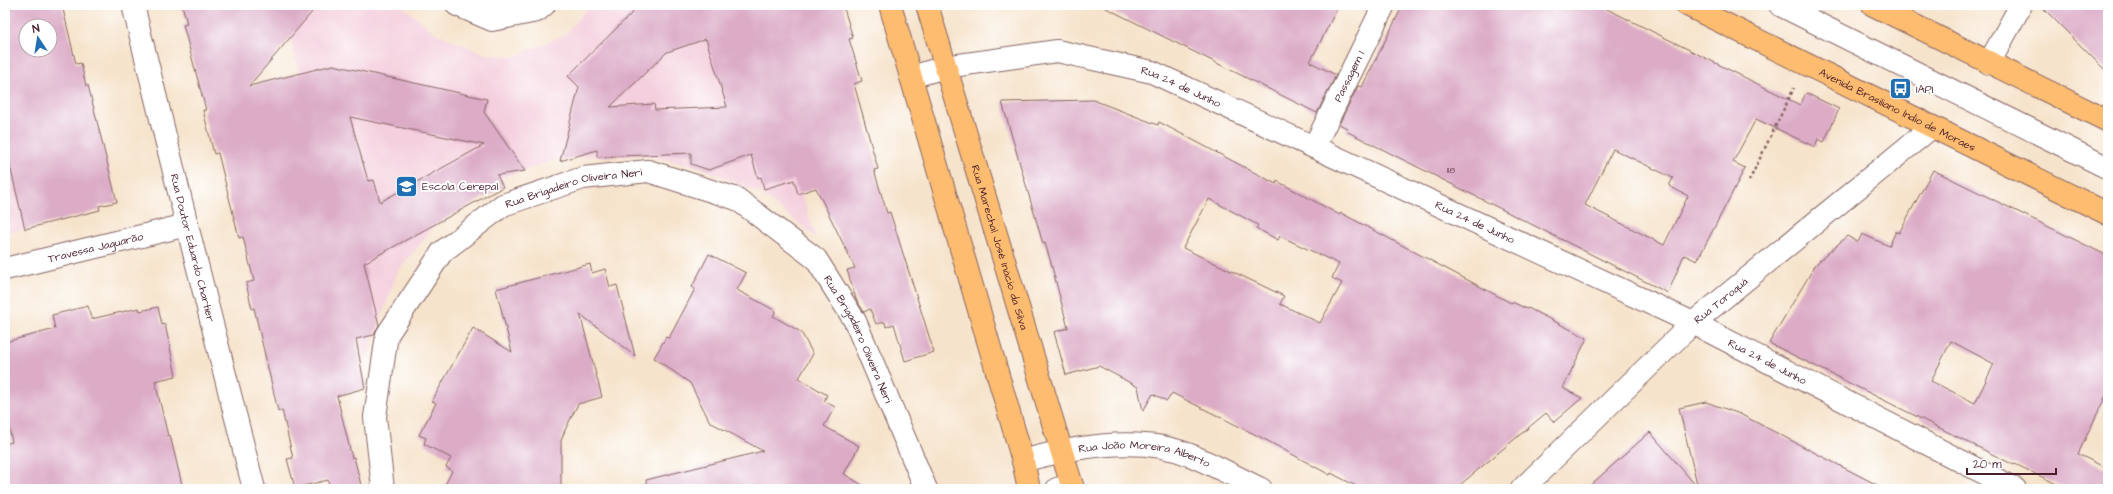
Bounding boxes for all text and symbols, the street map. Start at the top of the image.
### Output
north arrow [18,18,58,58]
text: N [31,21,41,37]
street label: Passagem 1 [1330,48,1368,104]
street label: Rua 24 de Junho [1140,62,1224,111]
street label: Avenida Brasiliano Índio de Moraes [1817,64,1979,155]
bus stop icon: IAPI [1888,76,1914,102]
place label: IAPI [1916,82,1934,97]
street label: Rua Marechal José Inácio da Silva [968,163,1032,332]
street label: Rua Brigadeiro Oliveira Neri [503,164,643,211]
house number: 118 [1447,164,1455,177]
street label: Rua Doutor Eduardo Chartier [167,172,219,323]
school or university icon: Escola Cerepal [393,173,419,199]
place label: Escola Cerepal [422,179,498,194]
street label: Rua 24 de Junho [1433,197,1518,247]
street label: Travessa Jaguarão [46,228,145,266]
street label: Rua Brigadeiro Oliveira Neri [820,272,896,405]
street label: Rua Toroquá [1690,274,1751,327]
street label: Rua 24 de Junho [1726,335,1810,388]
street label: Rua João Moreira Alberto [1077,437,1213,471]
scale bar [1967,450,2056,476]
text: 20 m [1973,456,2002,473]

